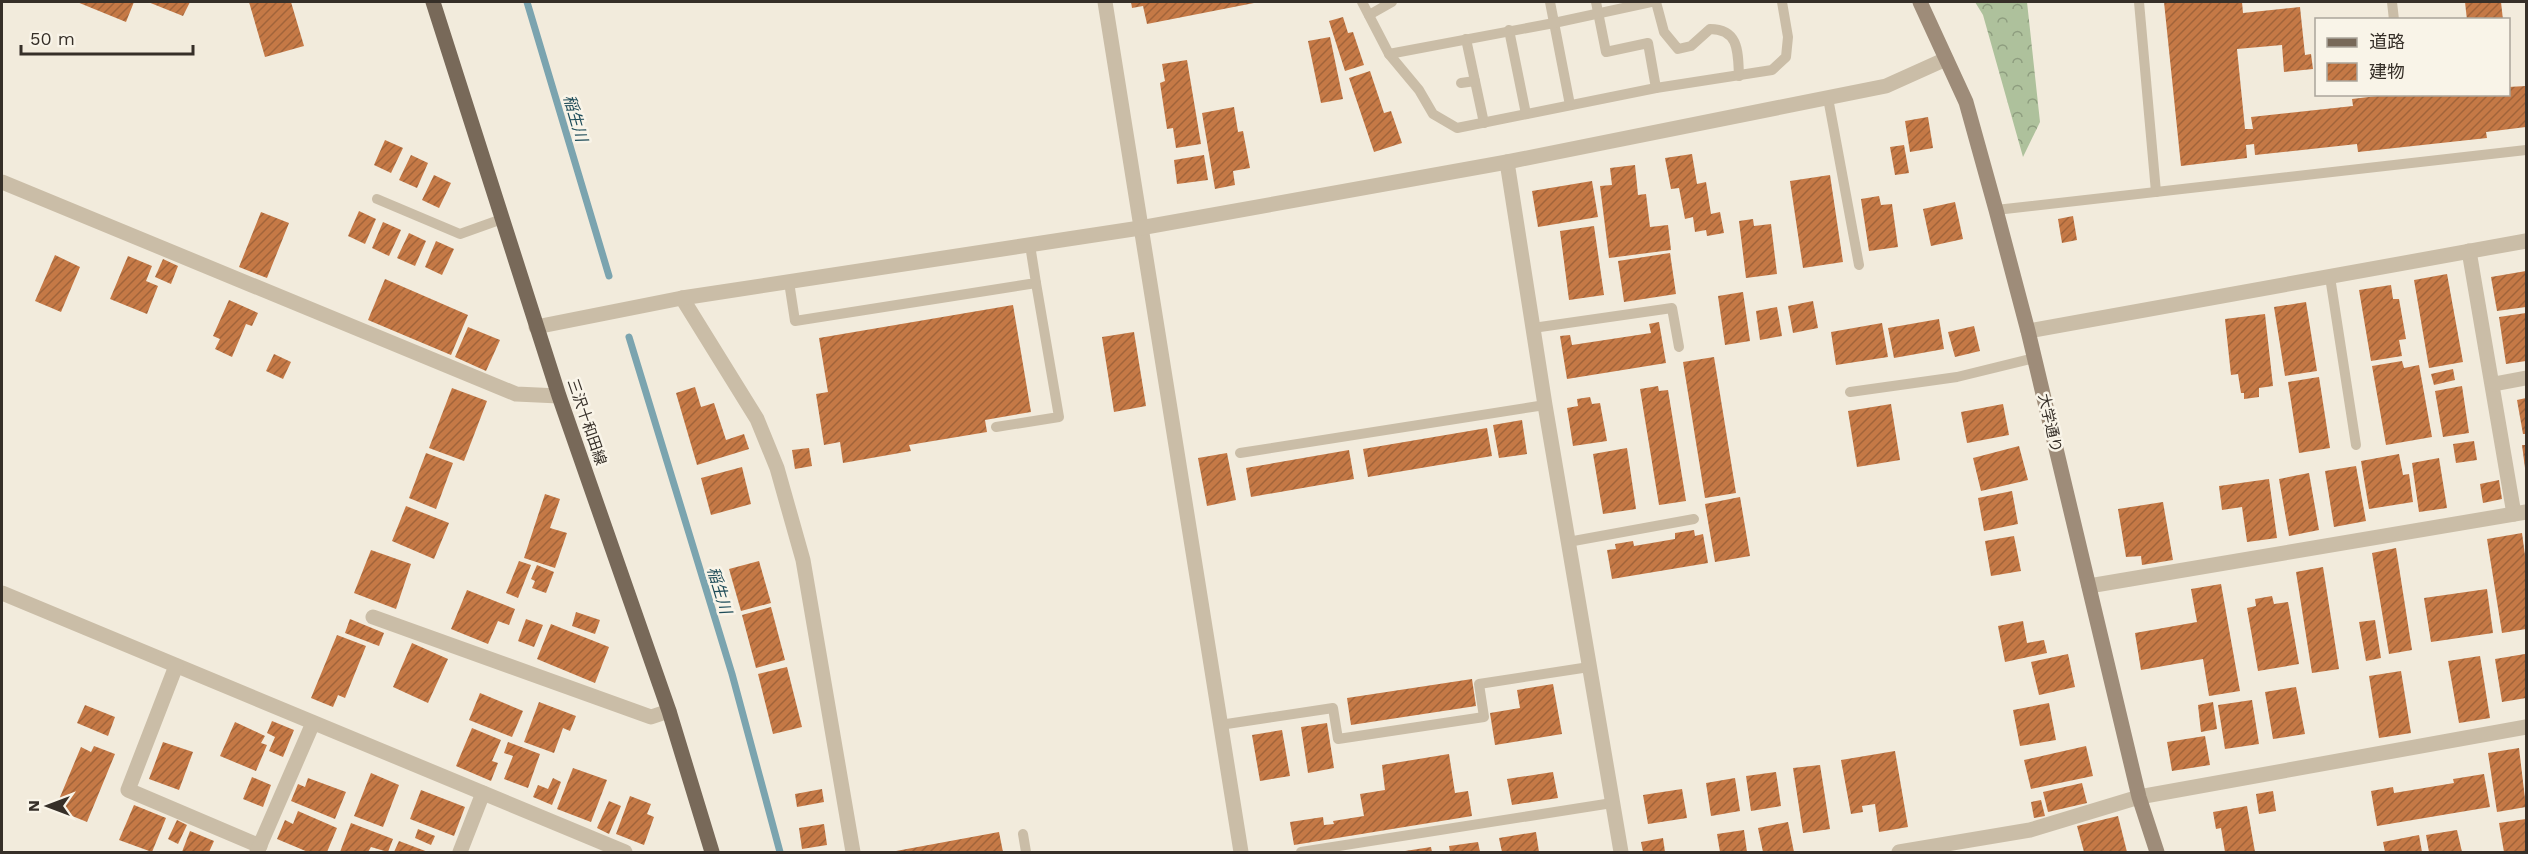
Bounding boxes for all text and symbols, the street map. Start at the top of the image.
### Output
scale bar [21,18,194,56]
legend [2315,18,2510,96]
text: 50 m [30,28,75,49]
text: 道路 [2369,31,2405,52]
text: 建物 [2369,61,2405,82]
water label: 稲生川 [560,92,592,146]
street label: 三沢十和田線 [564,377,610,467]
street label: 大学通り [2034,392,2066,454]
water label: 稲生川 [703,564,736,618]
north arrow [18,776,78,836]
text: N [24,800,43,812]

